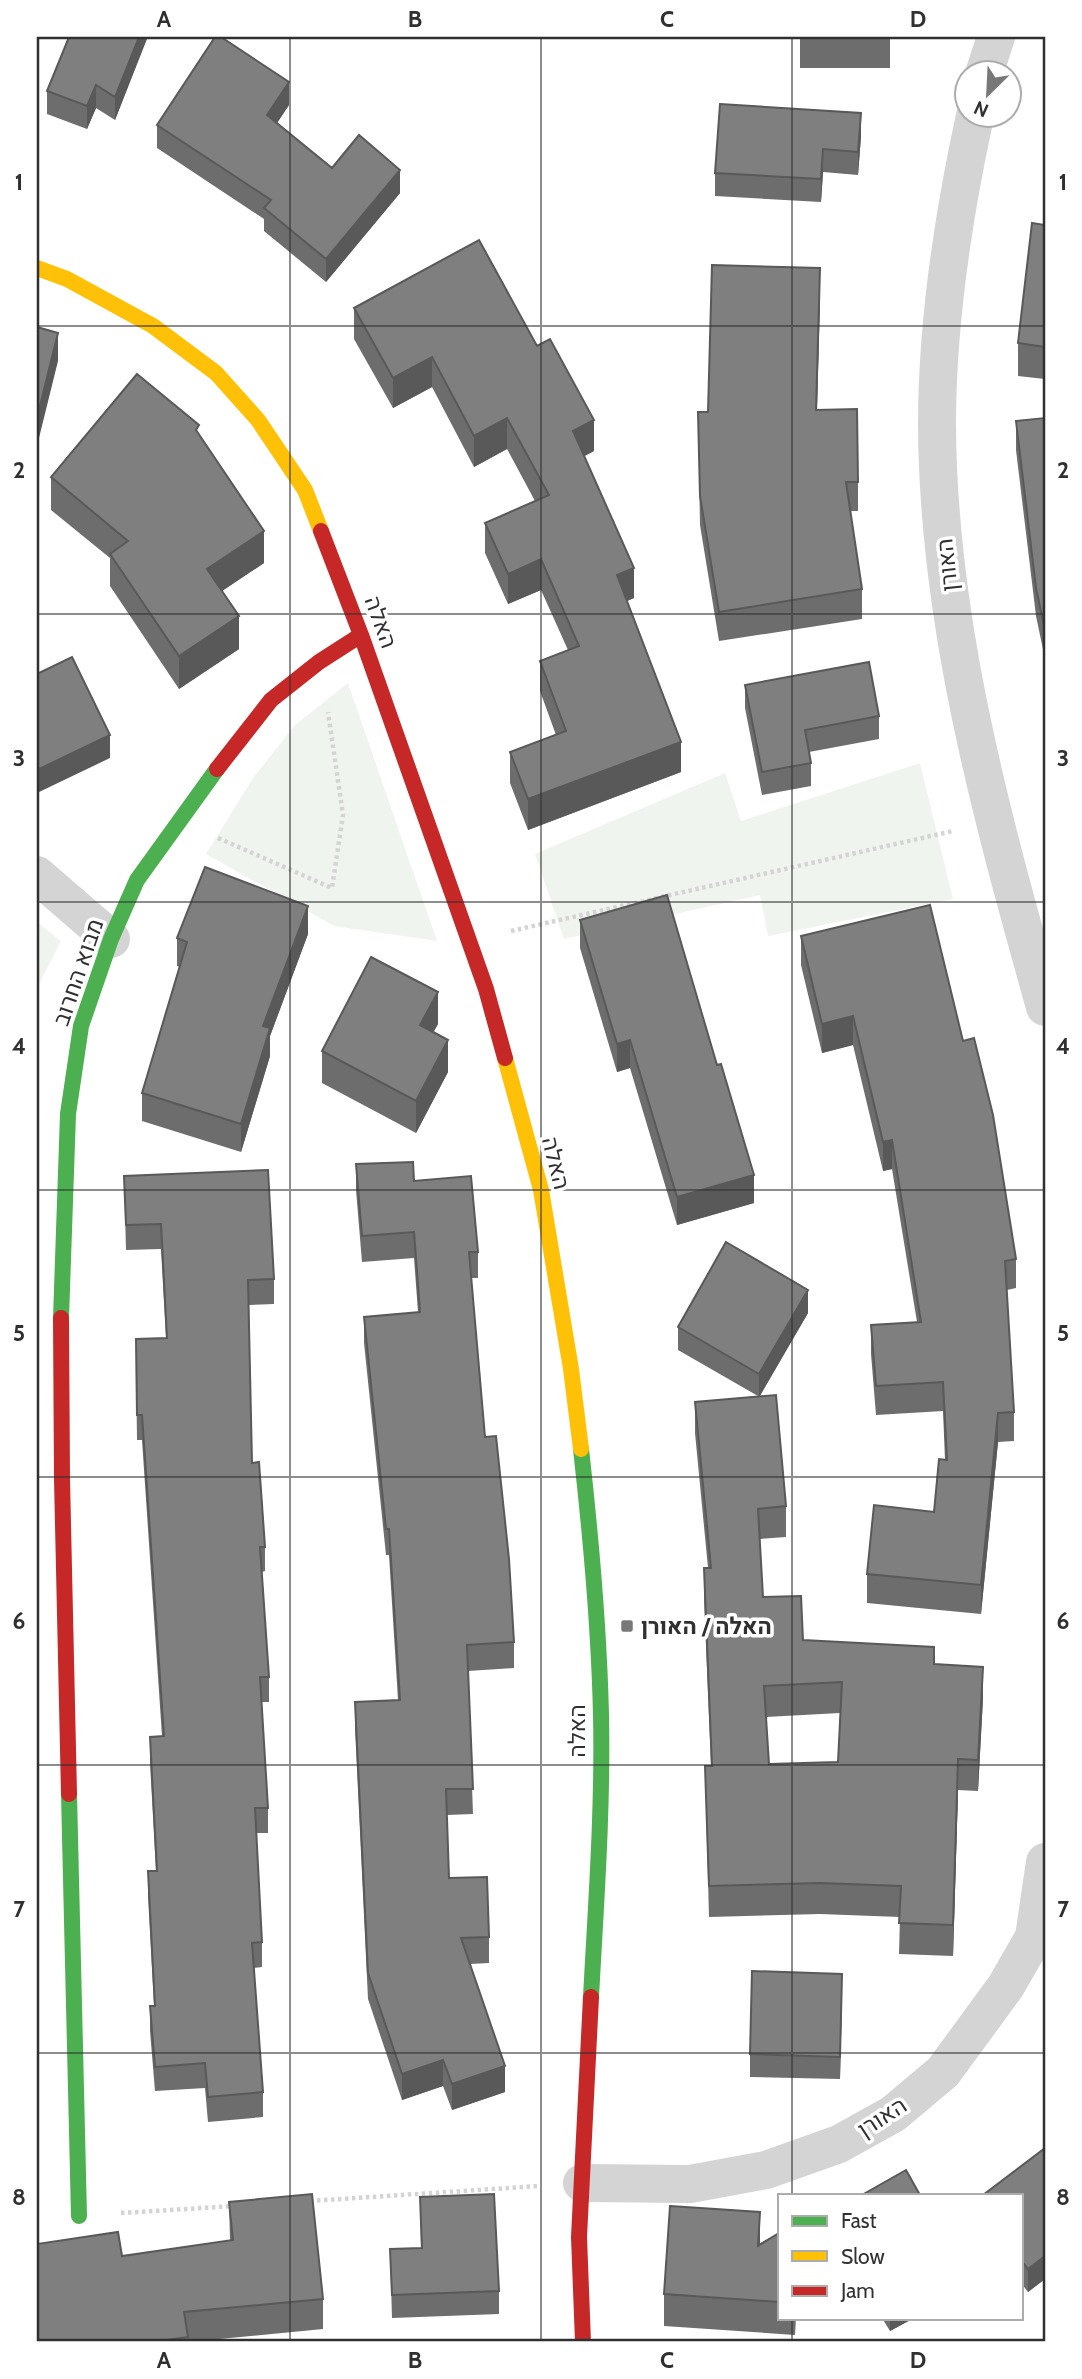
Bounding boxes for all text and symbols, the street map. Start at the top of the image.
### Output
text: A [157,5,172,33]
text: B [408,5,422,33]
text: C [660,5,674,33]
text: D [910,5,926,33]
north arrow [953,60,1023,130]
text: N [970,96,992,122]
text: 1 [15,168,23,196]
text: 1 [1059,168,1067,196]
text: 2 [13,456,25,484]
text: 2 [1057,456,1069,484]
street label: האורן [930,537,964,593]
street label: האלה [359,592,403,652]
text: 3 [13,744,25,772]
text: 3 [1057,744,1069,772]
street label: מבוא החרוב [47,915,109,1029]
text: 4 [12,1032,26,1060]
text: 4 [1056,1032,1070,1060]
street label: האלה [536,1134,576,1192]
text: 5 [13,1319,25,1347]
text: 5 [1057,1319,1069,1347]
text: 6 [13,1607,25,1635]
text: 6 [1057,1607,1069,1635]
place label: האלה / האורן [641,1612,772,1640]
marker: האלה / האורן [619,1618,635,1634]
street label: האלה [563,1704,591,1758]
text: 7 [13,1895,25,1923]
text: 7 [1057,1895,1069,1923]
street label: האורן [852,2091,912,2143]
text: 8 [12,2183,26,2211]
text: 8 [1056,2183,1070,2211]
legend [778,2194,1023,2320]
text: Fast [841,2208,877,2233]
text: Slow [841,2244,885,2269]
text: Jam [840,2278,875,2303]
text: A [157,2346,172,2374]
text: B [408,2346,422,2374]
text: C [660,2346,674,2374]
text: D [910,2346,926,2374]

